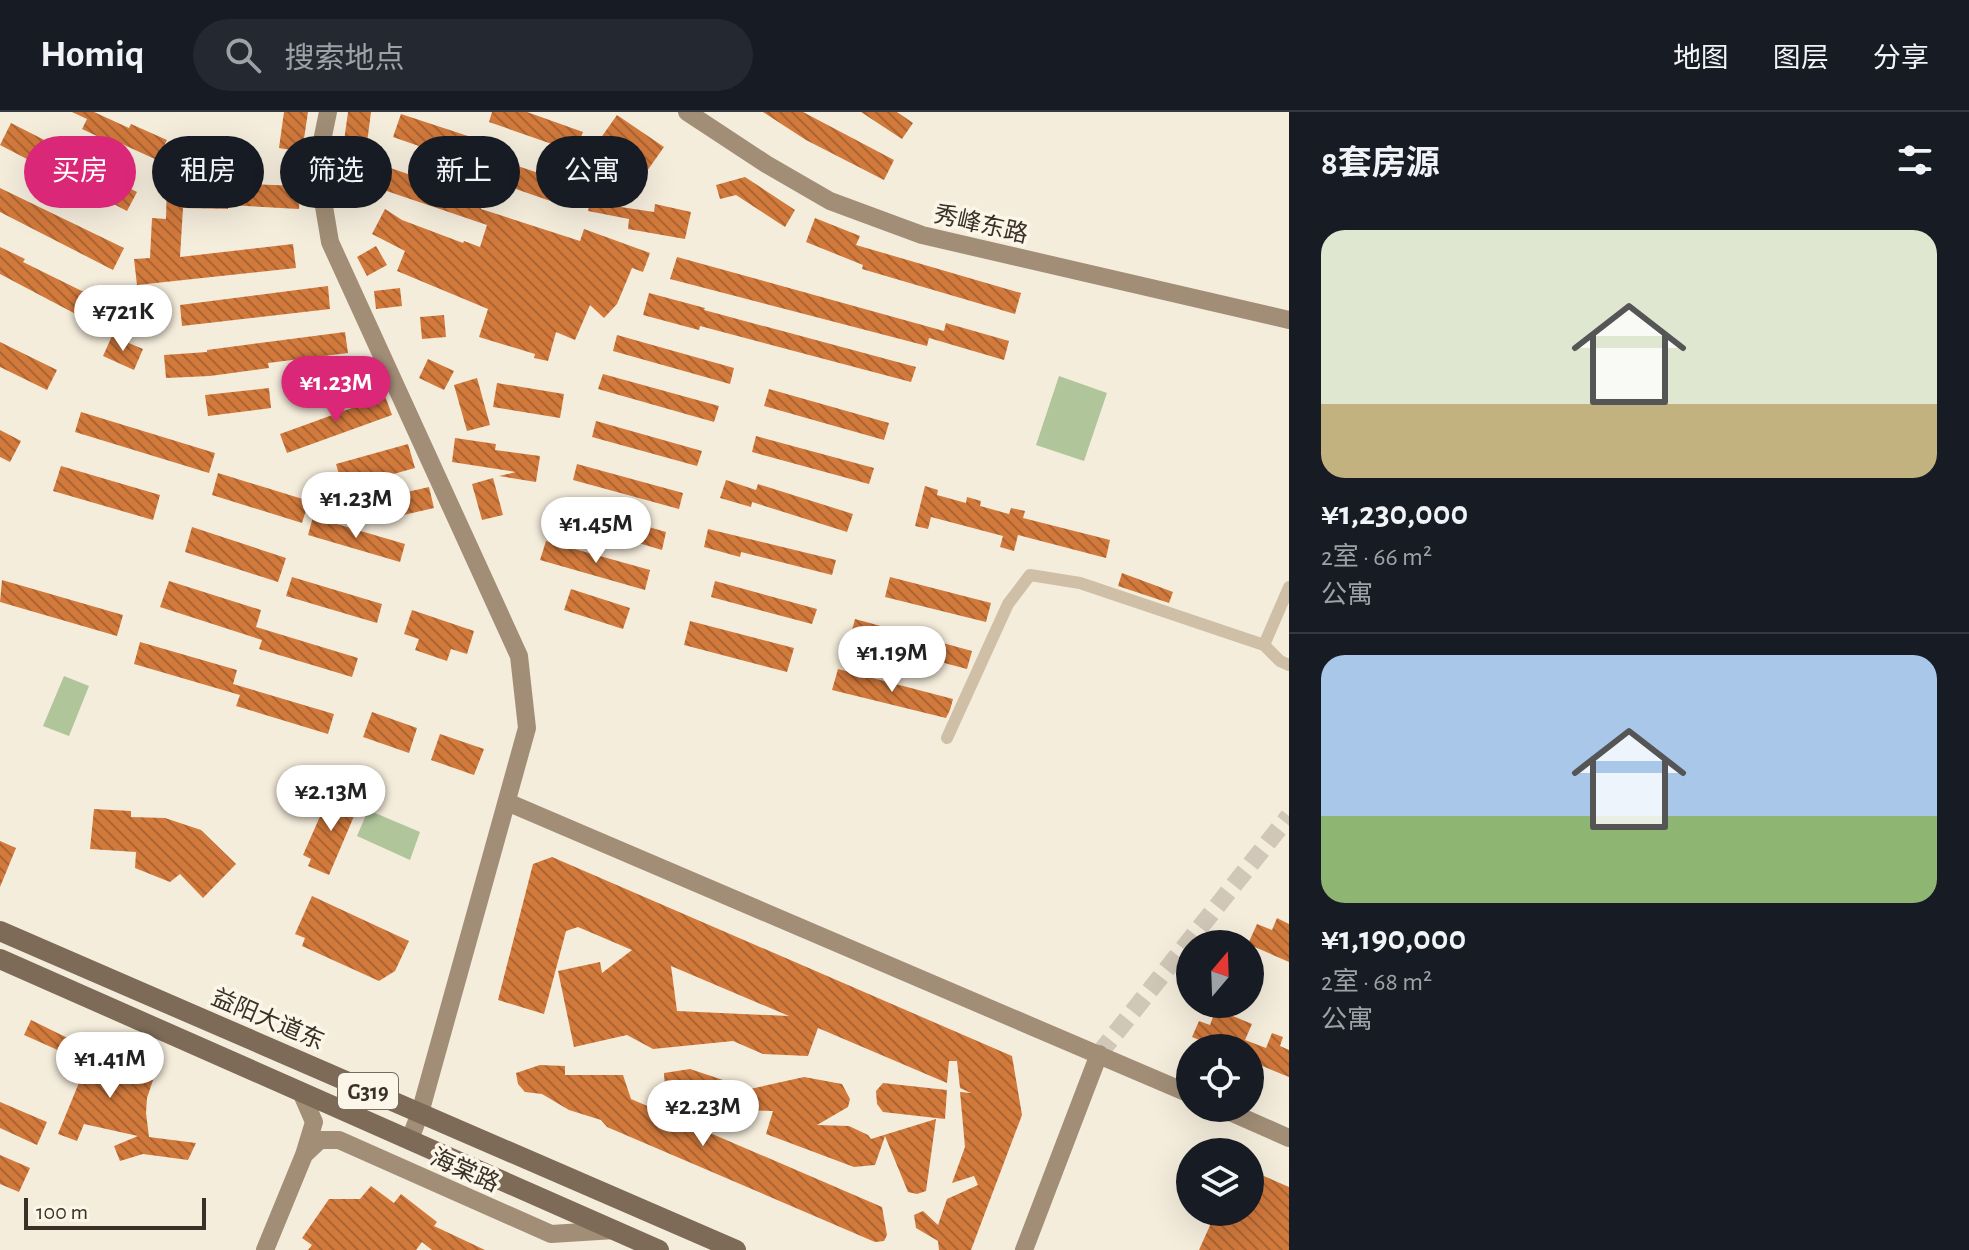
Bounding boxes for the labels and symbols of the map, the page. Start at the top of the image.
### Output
street label: 秀峰东路 [931,201,1031,247]
pin: ¥721K [67,285,179,353]
pin: ¥1.23M [271,356,401,424]
pin: ¥1.23M [291,472,421,540]
pin: ¥1.45M [531,497,661,565]
pin: ¥1.19M [827,626,957,694]
pin: ¥2.13M [266,765,396,833]
north arrow [1176,930,1264,1018]
street label: 益阳大道东 [208,984,328,1054]
pin: ¥1.41M [45,1032,175,1100]
road number: G319 [338,1073,398,1109]
pin: ¥2.23M [638,1080,768,1148]
street label: 海棠路 [427,1143,503,1197]
scale bar [24,1194,206,1230]

